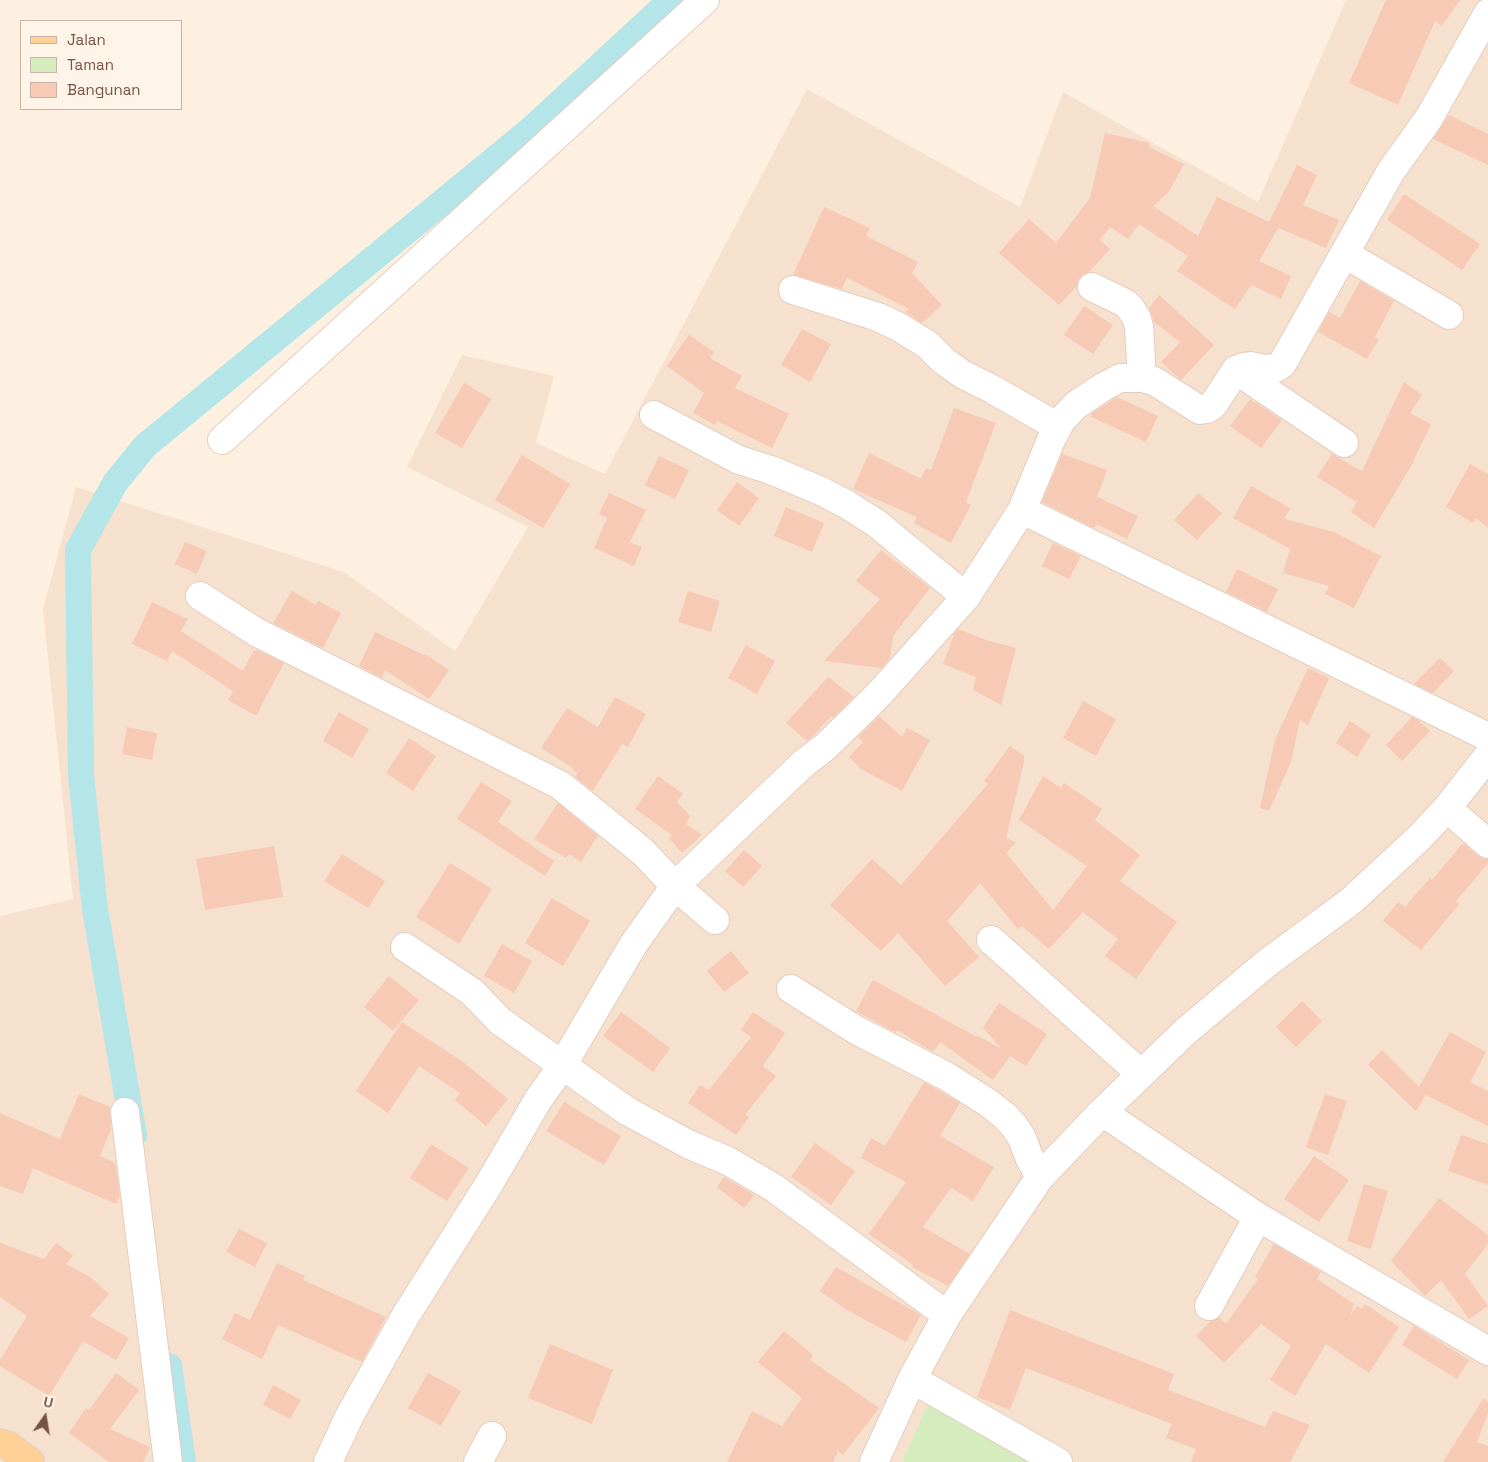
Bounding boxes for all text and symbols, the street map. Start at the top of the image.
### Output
legend [20,20,182,110]
text: Jalan [67,30,106,49]
text: Taman [67,55,114,74]
text: Bangunan [67,80,141,99]
north arrow [20,1392,70,1442]
text: U [42,1393,55,1412]

